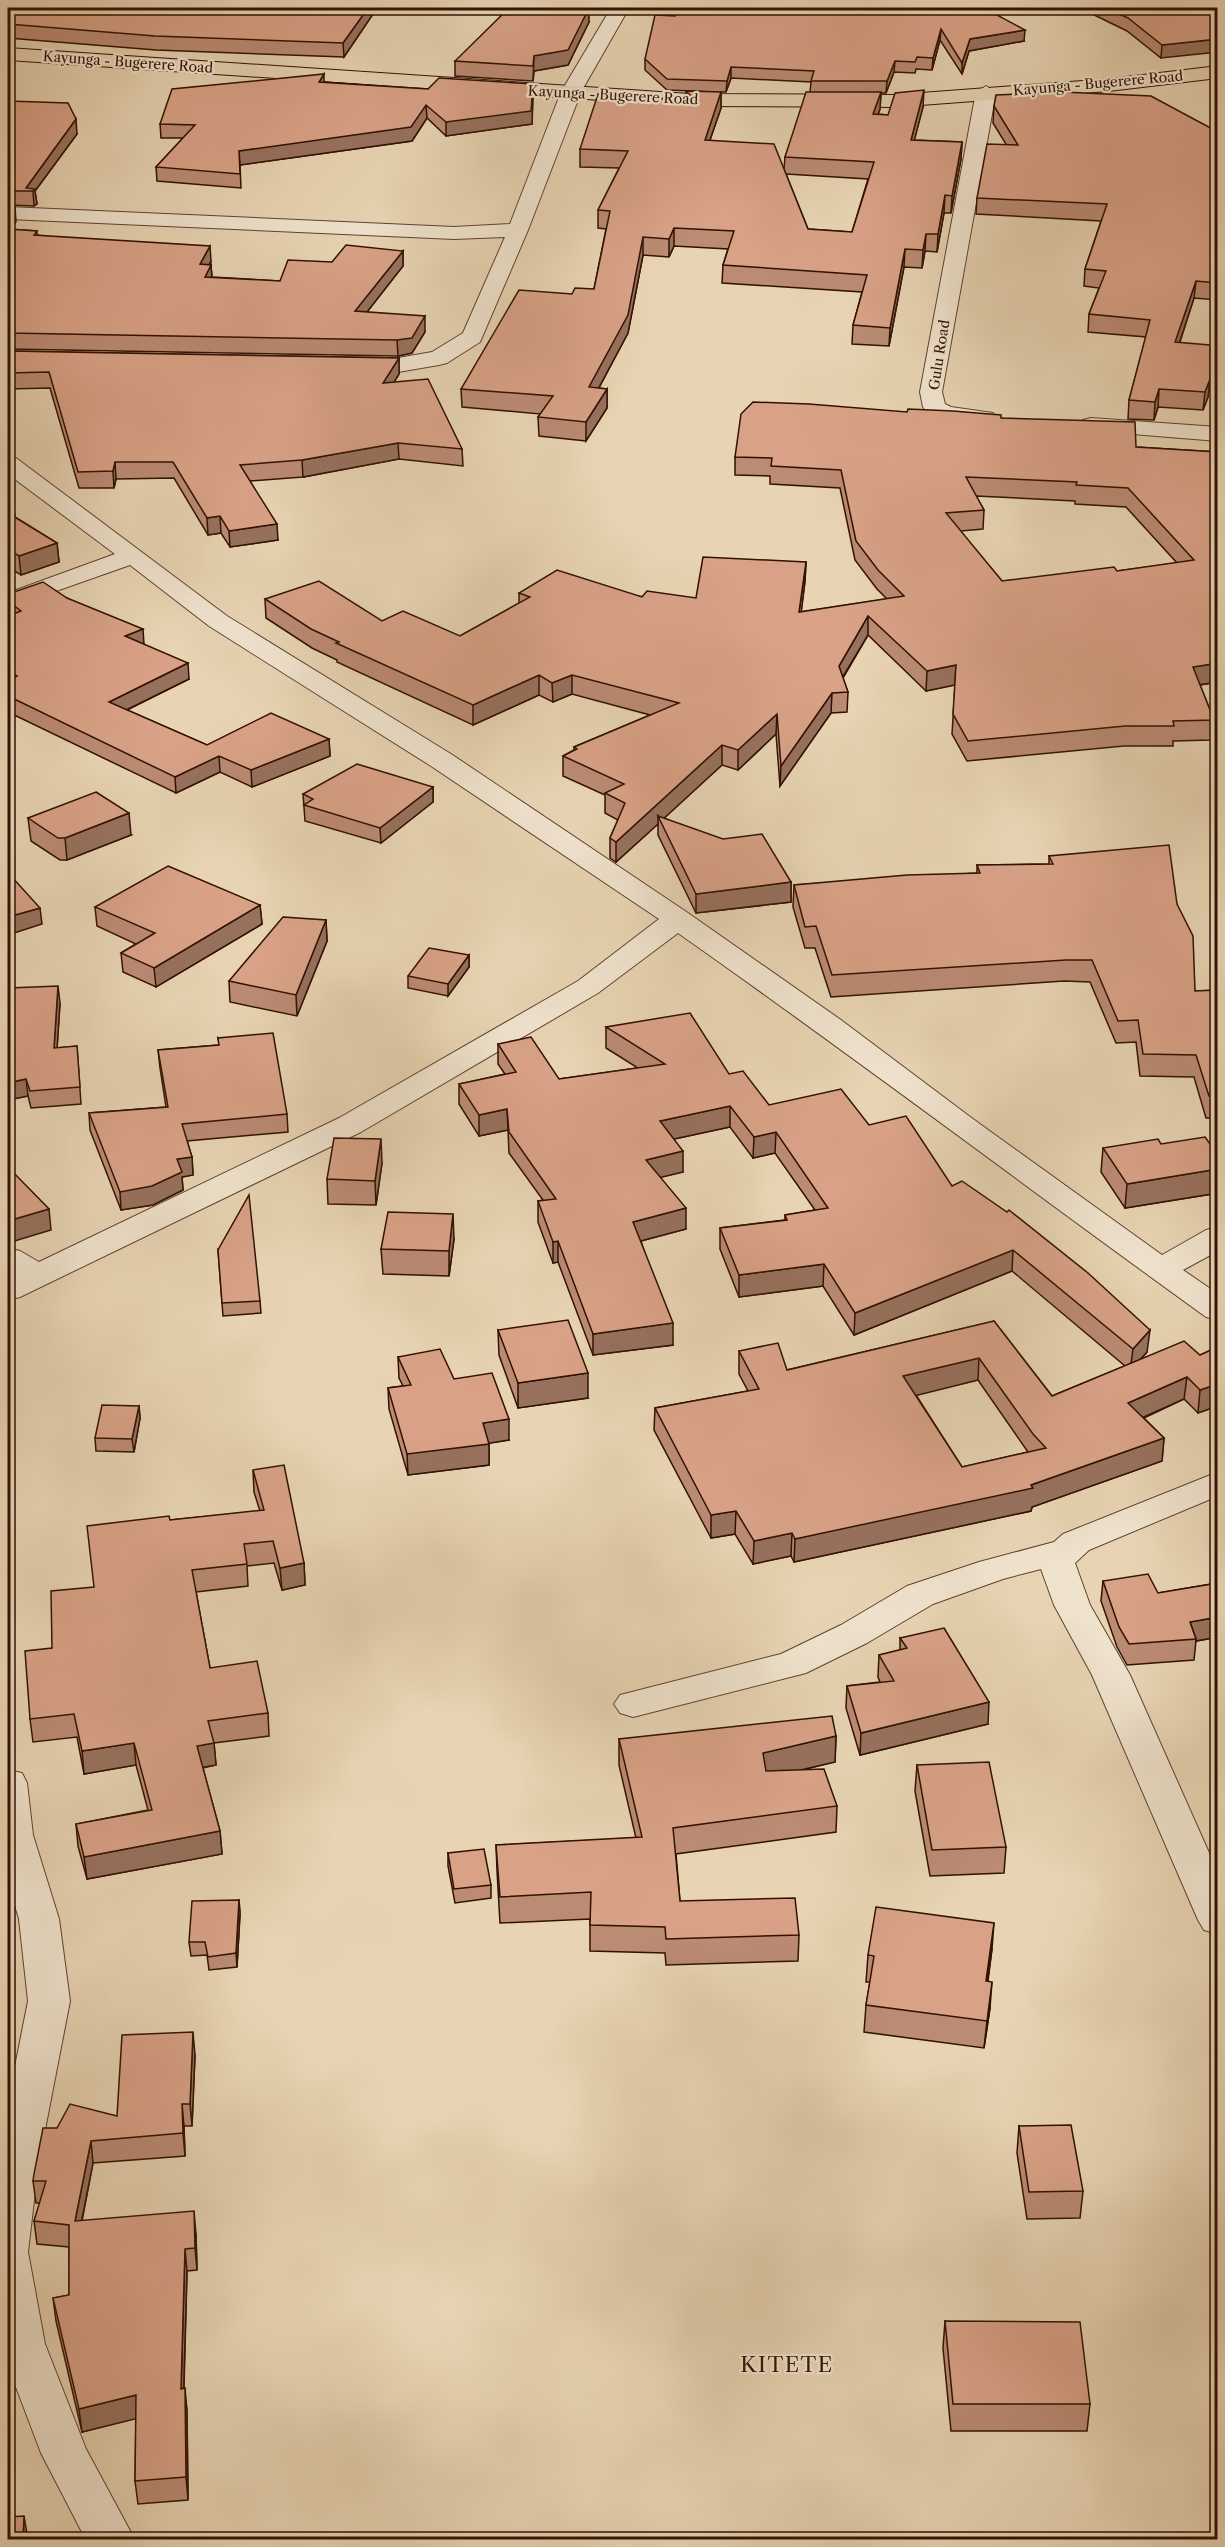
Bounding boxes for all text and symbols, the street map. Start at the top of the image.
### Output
street label: Kayunga - Bugerere Road [42,47,214,77]
street label: Kayunga - Bugerere Road [1012,67,1184,99]
street label: Kayunga - Bugerere Road [527,82,699,108]
street label: Gulu Road [925,318,954,391]
district label: KITETE [740,2352,834,2377]

